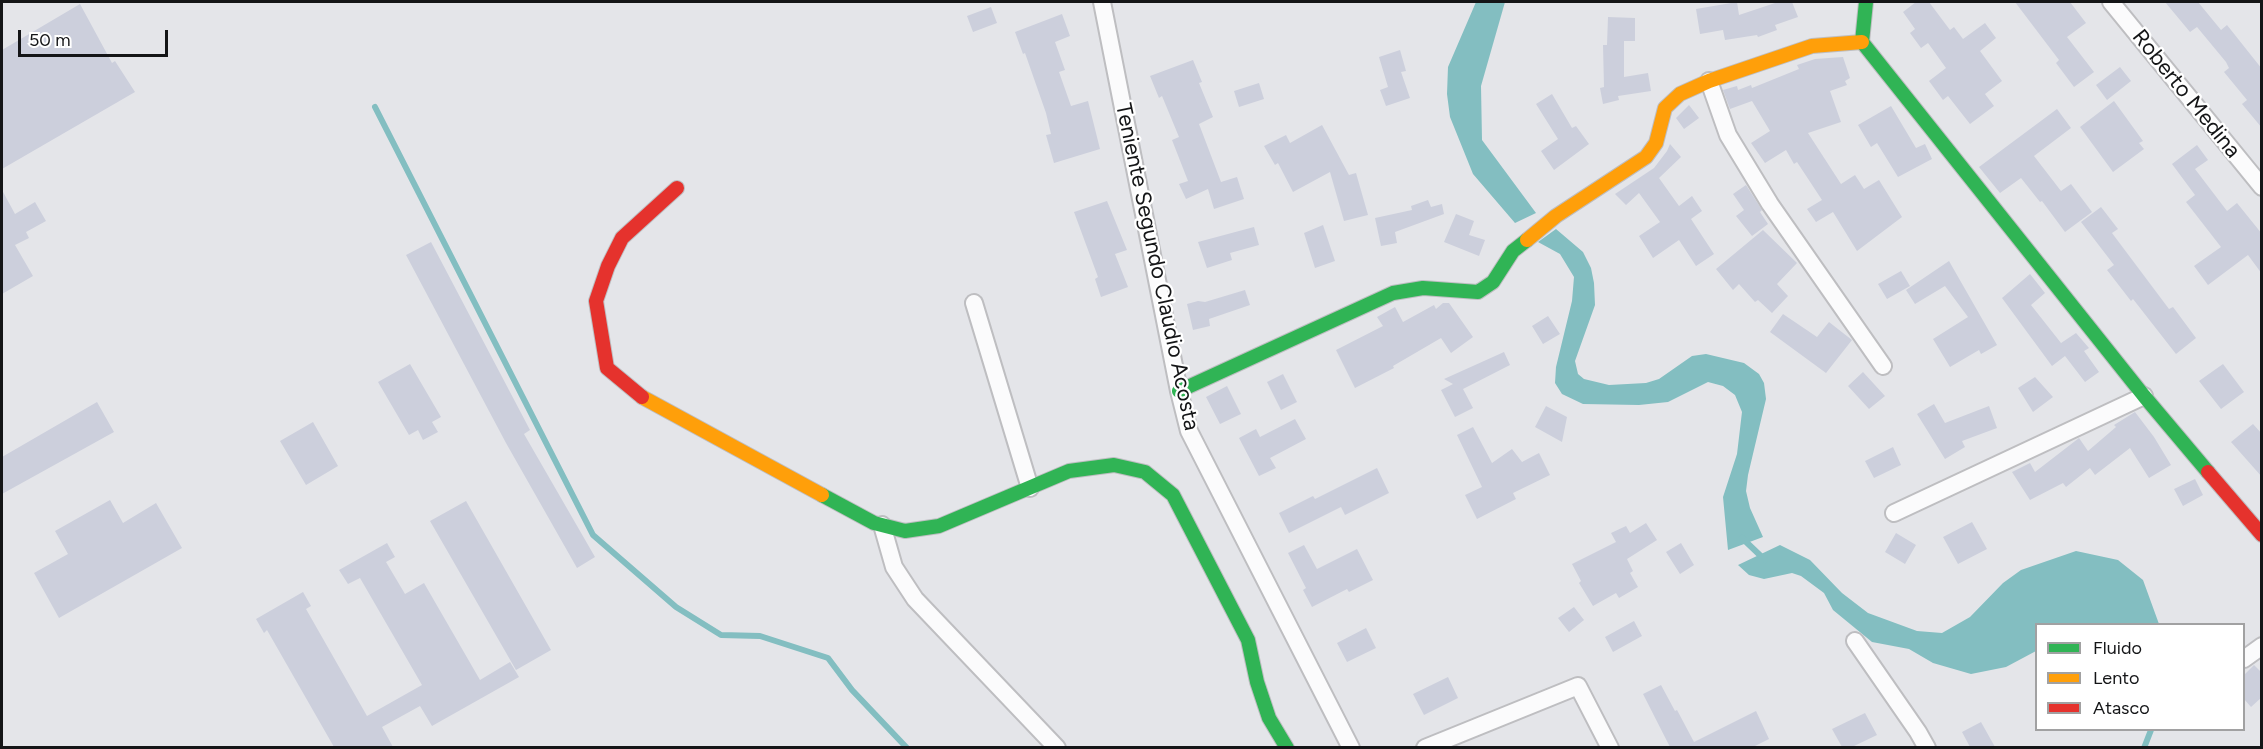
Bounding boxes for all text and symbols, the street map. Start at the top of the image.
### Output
scale bar [21,18,171,56]
street label: Roberto Medina [2126,25,2246,163]
text: 50 m [29,29,71,51]
street label: Teniente Segundo Claudio Acosta [1109,101,1205,433]
legend [2035,623,2245,731]
text: Fluido [2093,637,2142,659]
text: Lento [2093,667,2139,689]
text: Atasco [2093,697,2150,719]

